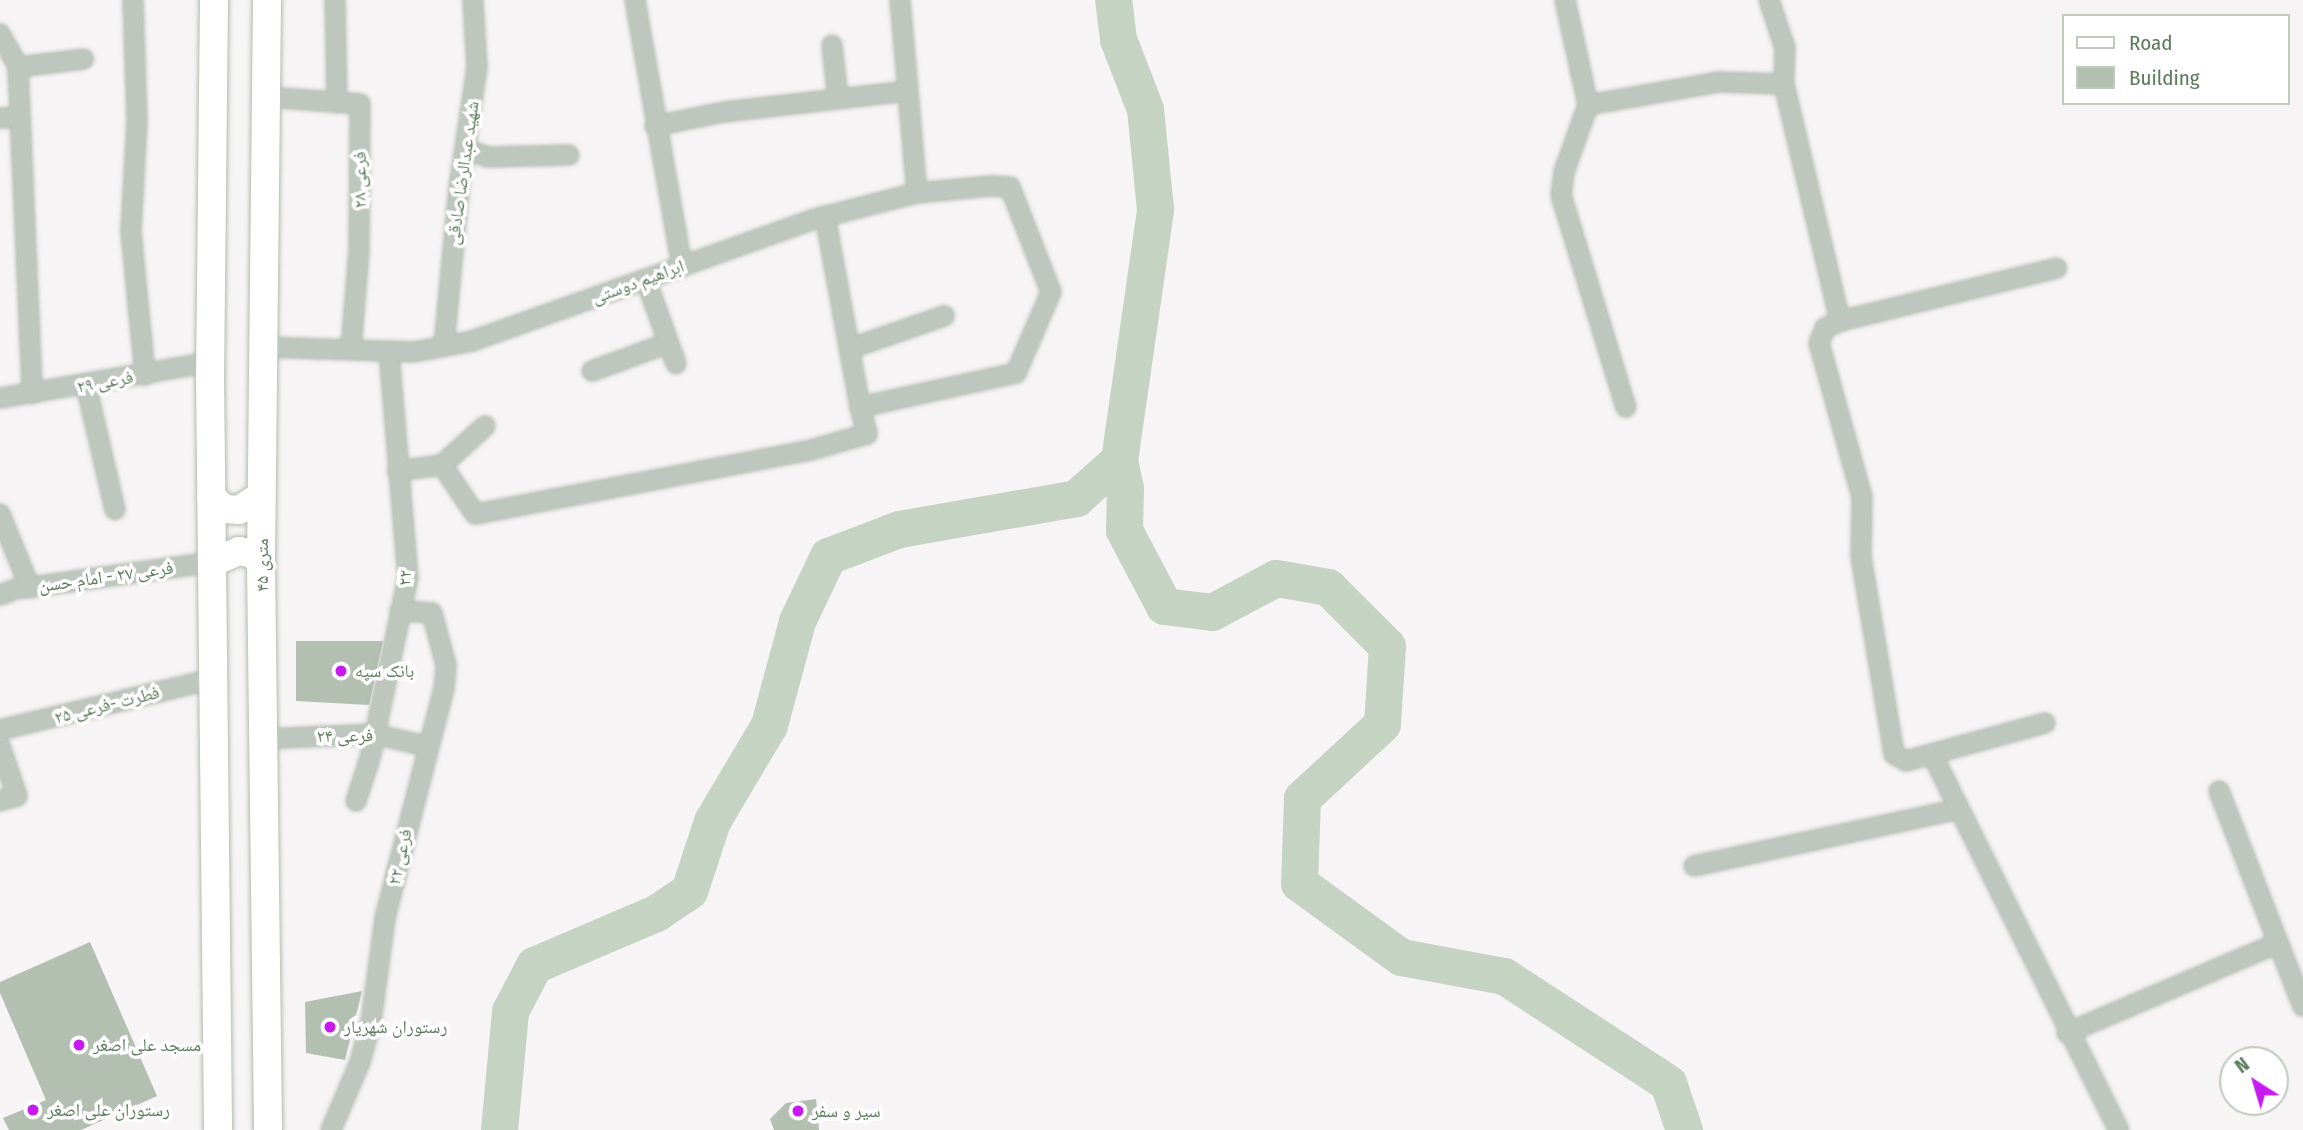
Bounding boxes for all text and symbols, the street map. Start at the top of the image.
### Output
legend [2062,14,2289,105]
text: Road [2129,30,2173,56]
text: Building [2129,65,2200,91]
street label: شهید عبدالرضا صادقی [442,100,484,246]
street label: فرعی ۲۸ [349,152,371,208]
street label: ابراهیم دوستی [589,255,687,309]
street label: فرعی ۲۹ [75,366,135,398]
street label: ۴۵ متری [251,538,273,592]
street label: فرعی ۲۷ - امام حسن [37,557,175,597]
street label: ۲۲ [394,569,416,587]
place label: بانک سپه [355,660,414,682]
marker: بانک سپه [333,663,349,679]
street label: فطرت -فرعی ۲۵ [52,682,162,728]
street label: فرعی ۲۴ [316,725,374,747]
street label: فرعی ۲۲ [383,827,417,887]
place label: رستوران شهریار [344,1016,447,1038]
marker: رستوران شهریار [322,1019,338,1035]
place label: مسجد علی اصغر [93,1034,201,1056]
marker: مسجد علی اصغر [71,1037,87,1053]
north arrow [2219,1046,2289,1116]
text: N [2231,1053,2254,1078]
place label: رستوران علی اصغر [47,1099,170,1121]
place label: سیر و سفر [812,1100,881,1122]
marker: رستوران علی اصغر [25,1102,41,1118]
marker: سیر و سفر [790,1103,806,1119]

